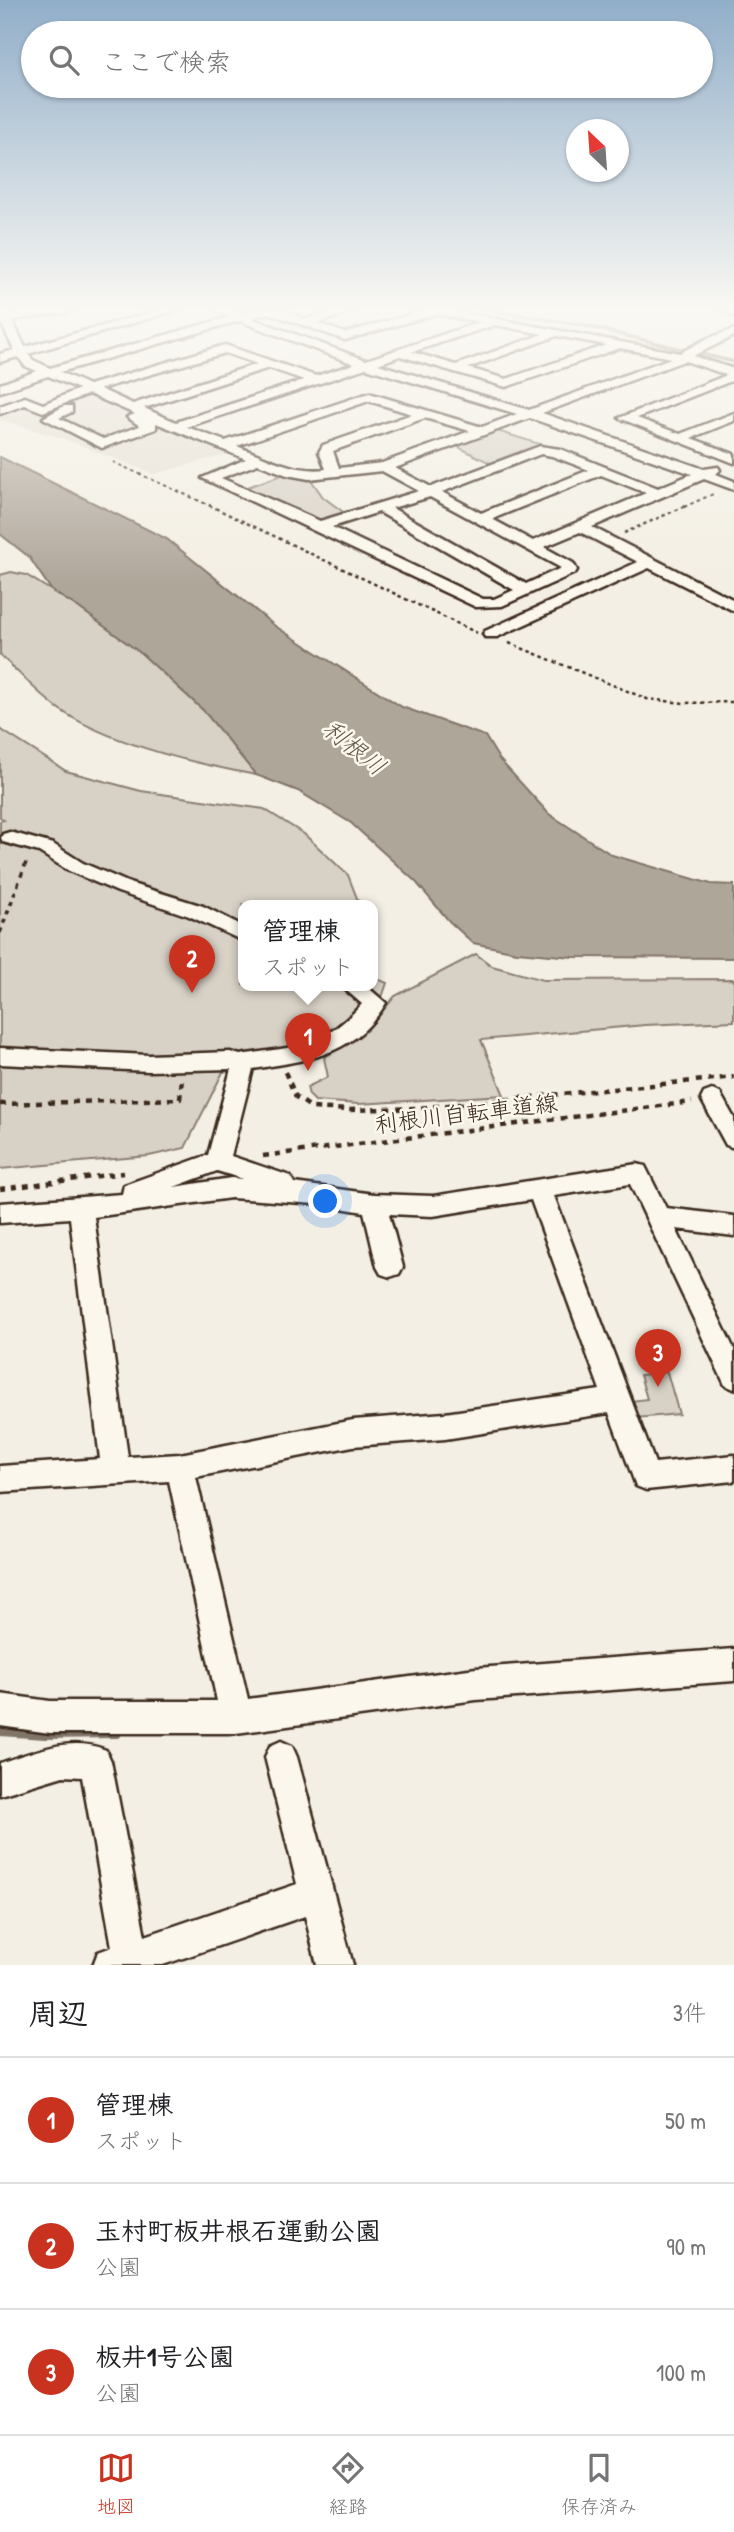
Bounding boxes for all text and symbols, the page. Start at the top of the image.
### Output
search box [21,21,713,98]
icon: search [45,41,83,79]
text: ここで検索 [101,44,231,79]
north arrow [566,119,629,182]
water label: 利根川 [317,712,393,782]
popup [238,900,378,991]
text: 管理棟 [262,913,340,948]
pin: 2 [169,935,215,993]
text: スポット [262,951,354,982]
pin: 1 [285,1013,331,1071]
street label: 利根川自転車道線 [373,1086,559,1140]
your location [308,1184,342,1218]
pin: 3 [635,1329,681,1387]
text: 周辺 [28,1993,88,2033]
text: 3件 [673,1997,706,2028]
text: 管理棟 [95,2087,173,2122]
text: 1 [47,2105,55,2136]
text: 50 m [665,2105,706,2136]
text: スポット [95,2125,187,2156]
text: 玉村町板井根石運動公園 [95,2213,381,2248]
text: 2 [46,2231,56,2262]
text: 90 m [666,2231,706,2262]
text: 公園 [95,2251,141,2282]
text: 板井1号公園 [95,2339,234,2374]
text: 3 [46,2357,56,2388]
text: 100 m [656,2357,706,2388]
text: 公園 [95,2377,141,2408]
tab: 地図 [97,2449,135,2519]
tab: 経路 [329,2449,367,2519]
tab: 保存済み [561,2449,637,2519]

